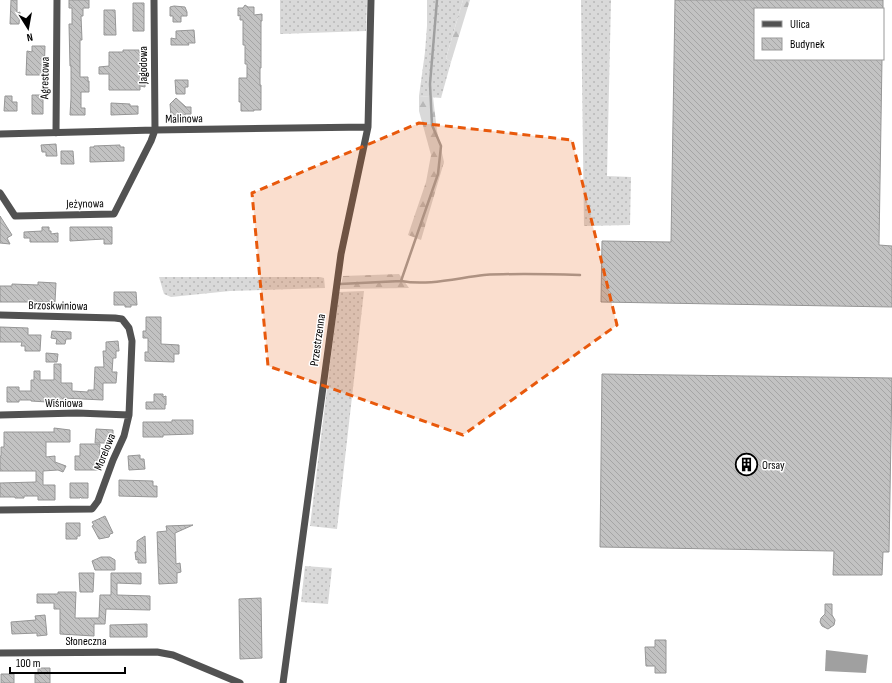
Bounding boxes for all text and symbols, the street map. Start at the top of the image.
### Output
north arrow [8,8,48,48]
legend [754,8,884,60]
text: Ulica [790,17,810,32]
text: N [26,30,34,44]
text: Budynek [790,37,825,52]
street label: Jagodowa [136,46,151,85]
street label: Agrestowa [37,56,53,100]
street label: Malinowa [165,111,203,127]
street label: Jeżynowa [65,196,104,212]
street label: Brzoskwiniowa [28,298,88,314]
street label: Przestrzenna [307,312,329,367]
street label: Wiśniowa [45,396,83,411]
street label: Morelowa [91,431,119,473]
building icon: Orsay [733,452,759,478]
place label: Orsay [762,458,785,473]
street label: Słoneczna [65,634,107,649]
scale bar [10,649,125,675]
text: 100 m [16,656,41,671]

